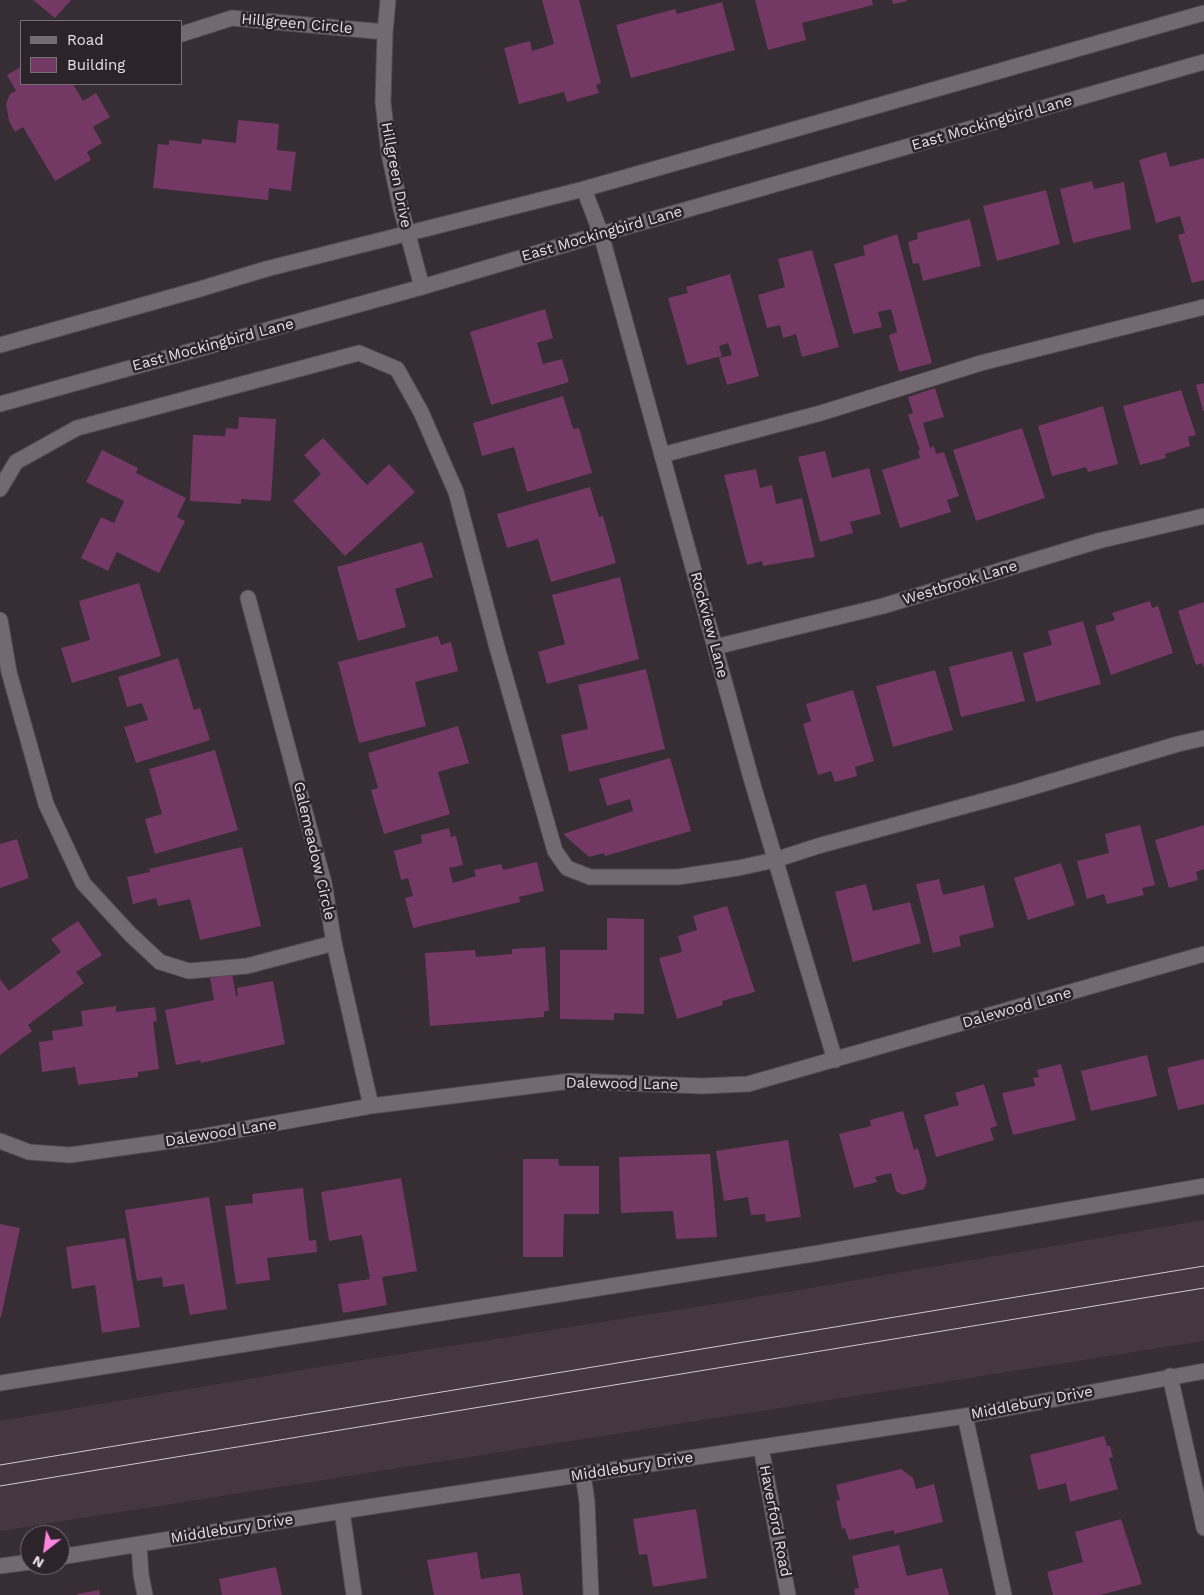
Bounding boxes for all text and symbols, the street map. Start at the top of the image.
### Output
street label: Hillgreen Circle [241,10,353,38]
legend [20,20,182,85]
text: Road [67,31,104,49]
text: Building [67,56,125,74]
street label: East Mockingbird Lane [910,91,1074,155]
street label: Hillgreen Drive [377,121,415,229]
street label: East Mockingbird Lane [520,202,684,266]
street label: East Mockingbird Lane [130,315,296,375]
street label: Westbrook Lane [900,557,1020,609]
street label: Rockview Lane [686,570,732,680]
street label: Galemeadow Circle [289,780,339,922]
street label: Dalewood Lane [960,984,1074,1032]
street label: Dalewood Lane [566,1074,678,1094]
street label: Dalewood Lane [164,1115,278,1151]
street label: Middlebury Drive [970,1382,1094,1424]
street label: Middlebury Drive [569,1448,695,1486]
street label: Haverford Road [755,1464,795,1578]
street label: Middlebury Drive [169,1510,295,1548]
north arrow [20,1525,70,1575]
text: N [30,1553,46,1572]

